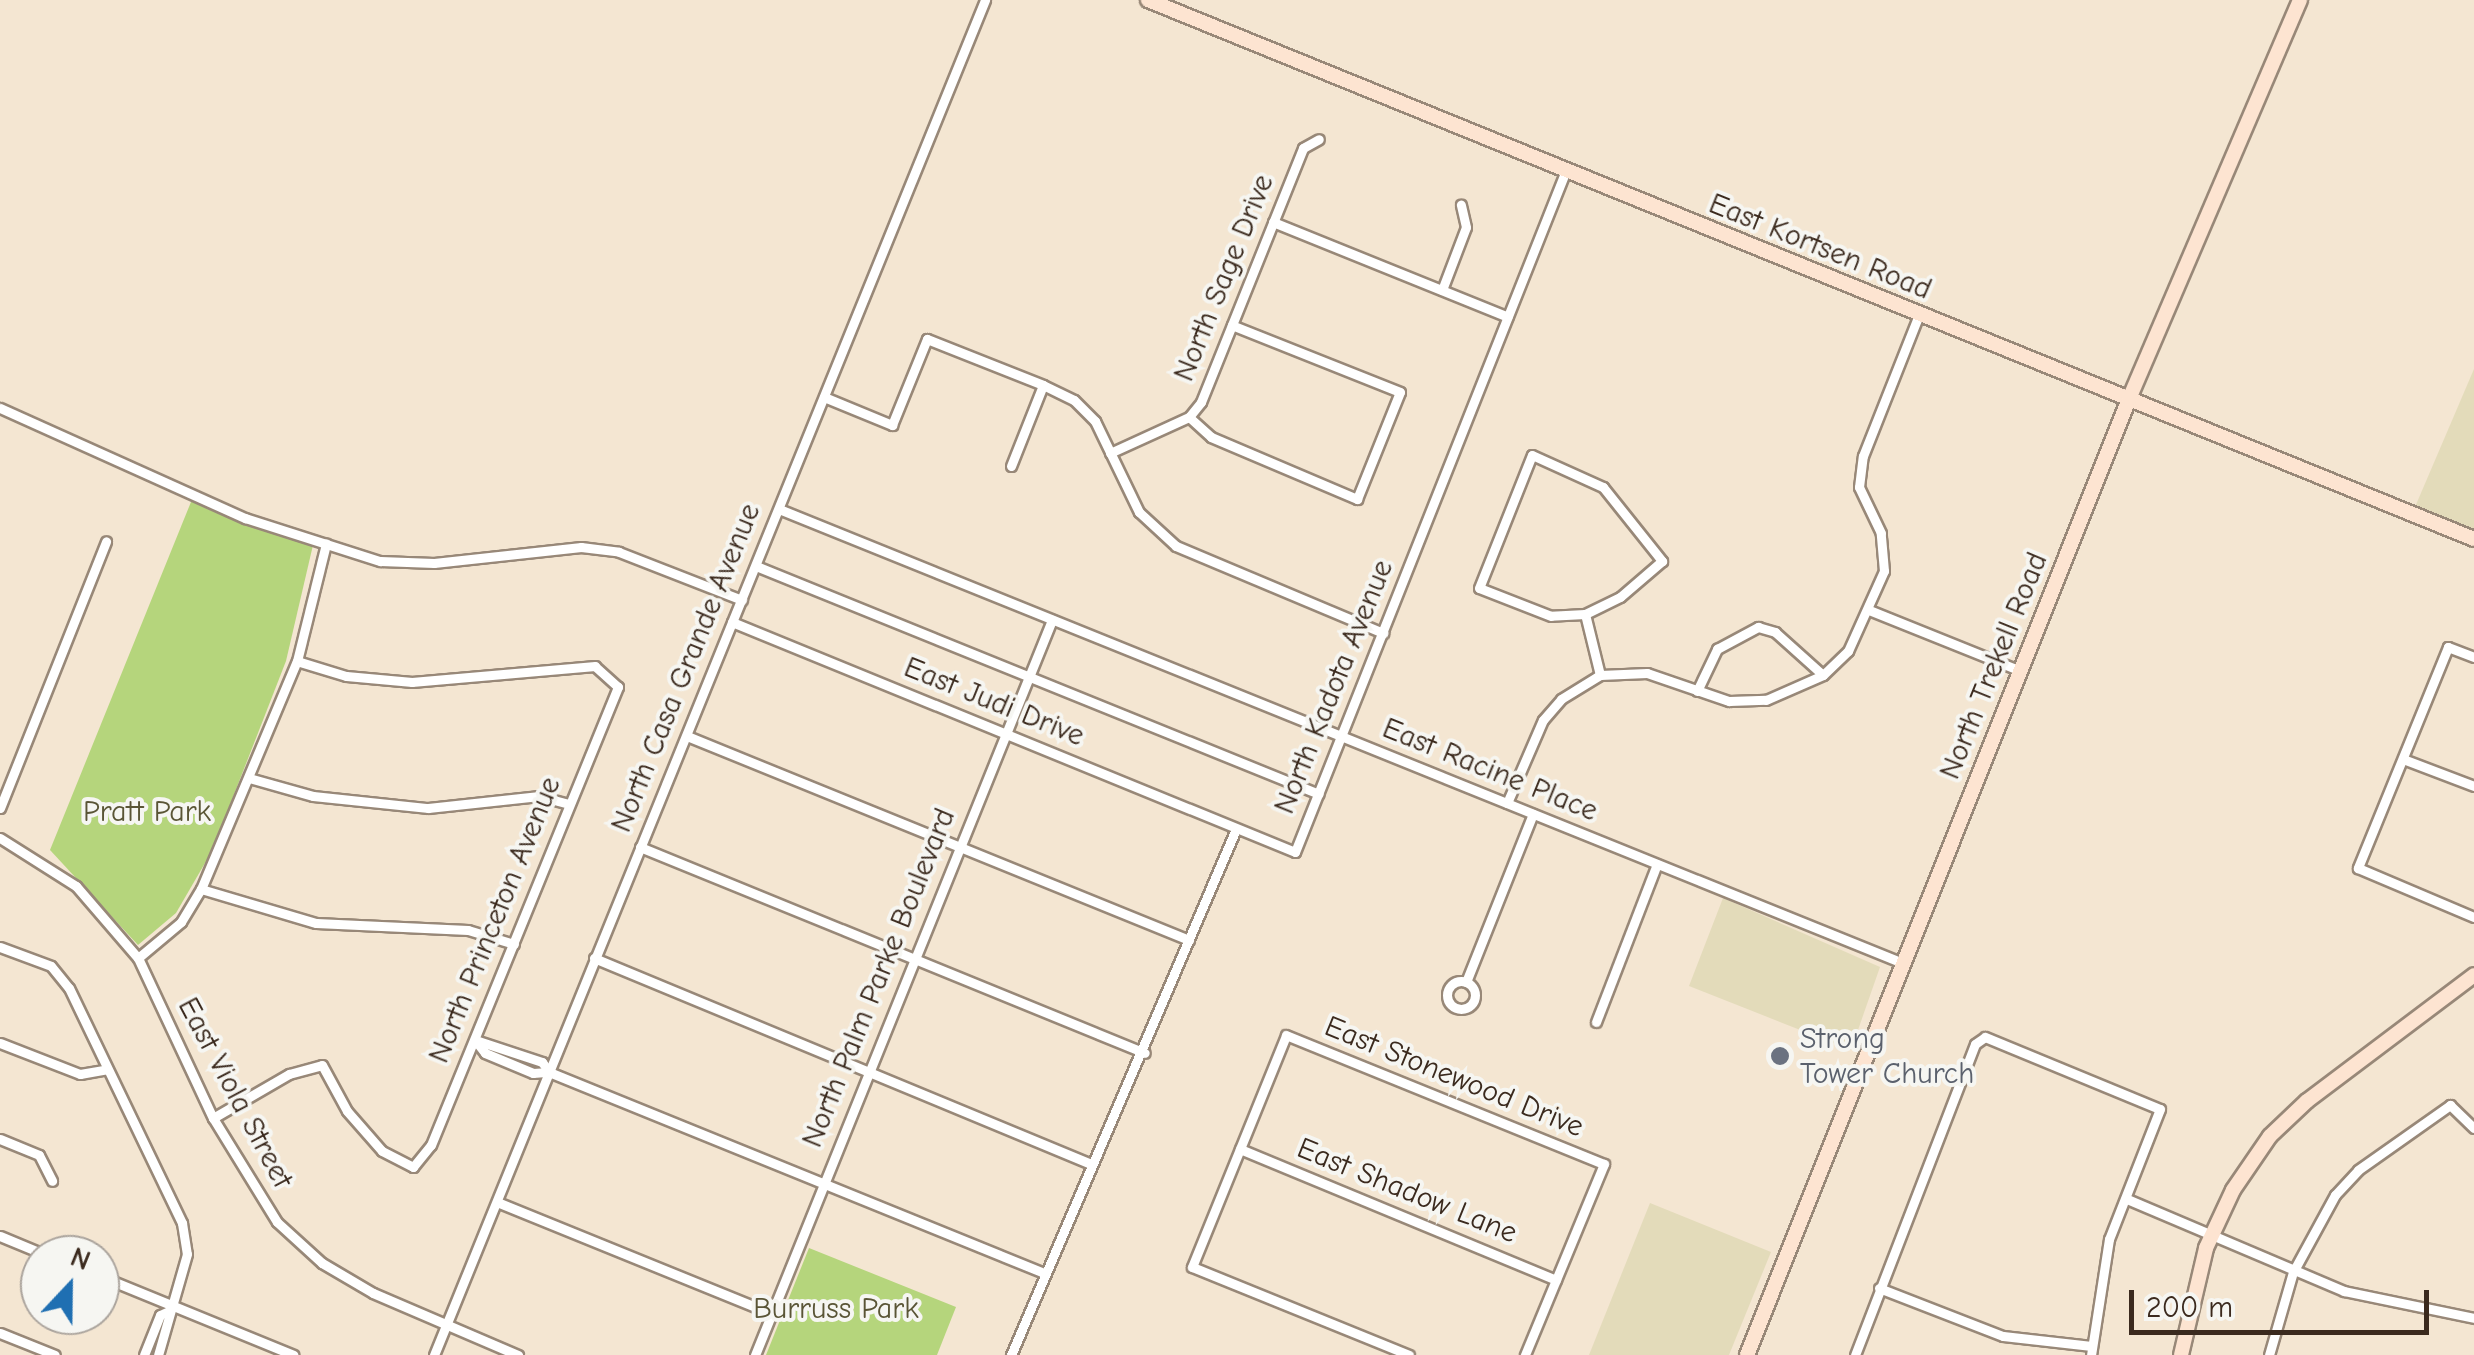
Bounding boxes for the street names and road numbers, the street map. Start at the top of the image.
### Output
street label: North Sage Drive [1166,169,1282,387]
street label: East Kortsen Road [1704,186,1936,308]
street label: North Casa Grande Avenue [604,498,768,838]
street label: North Trekell Road [1932,547,2056,785]
street label: North Kadota Avenue [1267,555,1401,819]
street label: East Judi Drive [899,650,1089,754]
street label: East Racine Place [1377,710,1603,830]
street label: North Princeton Avenue [421,772,569,1068]
street label: North Palm Parke Boulevard [794,803,964,1153]
street label: East Viola Street [170,992,300,1194]
street label: East Stonewood Drive [1319,1009,1589,1145]
street label: East Shadow Lane [1292,1131,1522,1251]

